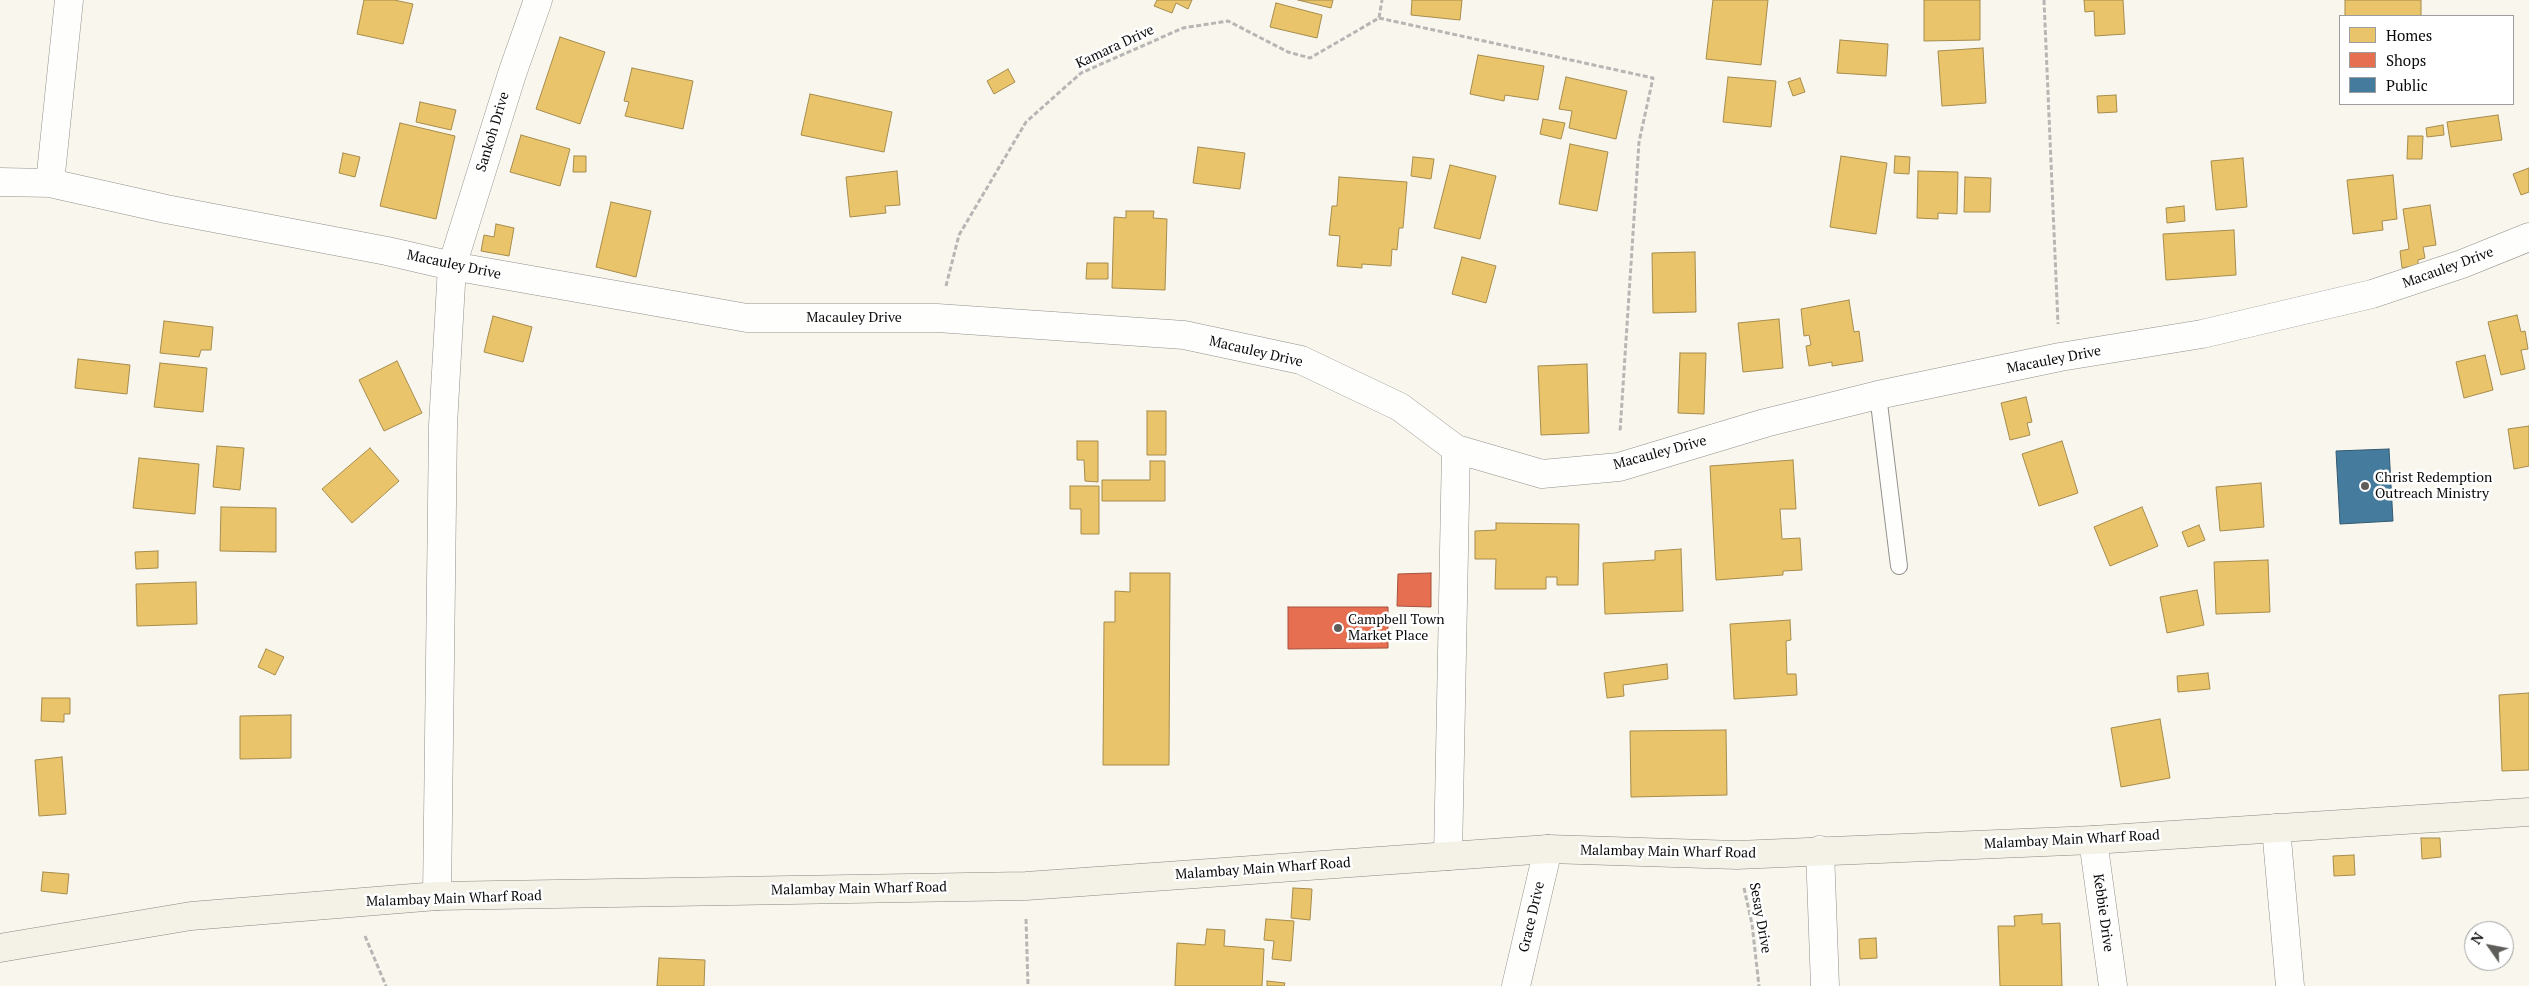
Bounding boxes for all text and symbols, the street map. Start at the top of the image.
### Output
legend [2339,15,2514,105]
street label: Kamara Drive [1073,22,1157,72]
text: Homes [2386,25,2432,45]
text: Shops [2386,50,2426,70]
text: Public [2386,75,2428,95]
street label: Sankoh Drive [473,90,513,174]
street label: Macauley Drive [2400,244,2496,292]
street label: Macauley Drive [405,247,503,283]
street label: Macauley Drive [806,310,902,326]
street label: Macauley Drive [1207,333,1305,371]
street label: Macauley Drive [2005,343,2103,377]
street label: Macauley Drive [1612,433,1708,473]
place label: Christ Redemption Outreach Ministry [2375,470,2492,502]
marker: Christ Redemption Outreach Ministry [2359,480,2371,492]
place label: Campbell Town Market Place [1348,612,1444,644]
marker: Campbell Town Market Place [1332,622,1344,634]
street label: Malambay Main Wharf Road [1984,827,2160,853]
street label: Malambay Main Wharf Road [1580,842,1756,862]
street label: Malambay Main Wharf Road [1175,854,1351,884]
street label: Kebbie Drive [2089,873,2117,953]
street label: Malambay Main Wharf Road [771,879,947,899]
street label: Grace Drive [1516,880,1548,954]
street label: Sesay Drive [1746,881,1774,955]
street label: Malambay Main Wharf Road [366,888,542,910]
north arrow [2464,921,2514,971]
text: N [2466,928,2488,948]

